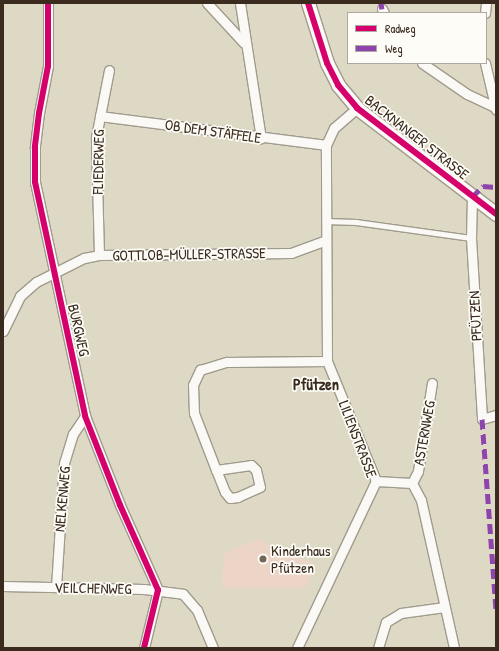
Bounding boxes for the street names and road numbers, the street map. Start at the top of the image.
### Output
street label: BACKNANGER STRASSE [362,91,472,183]
street label: OB DEM STÄFFELE [164,115,262,147]
street label: FLIEDERWEG [88,129,108,195]
street label: GOTTLOB-MÜLLER-STRASSE [112,244,266,264]
street label: PFÜTZEN [465,290,485,342]
street label: BURGWEG [64,302,94,358]
street label: LILIENSTRASSE [335,398,381,480]
street label: ASTERNWEG [409,399,439,467]
street label: NELKENWEG [50,465,74,533]
street label: VEILCHENWEG [54,578,132,598]

